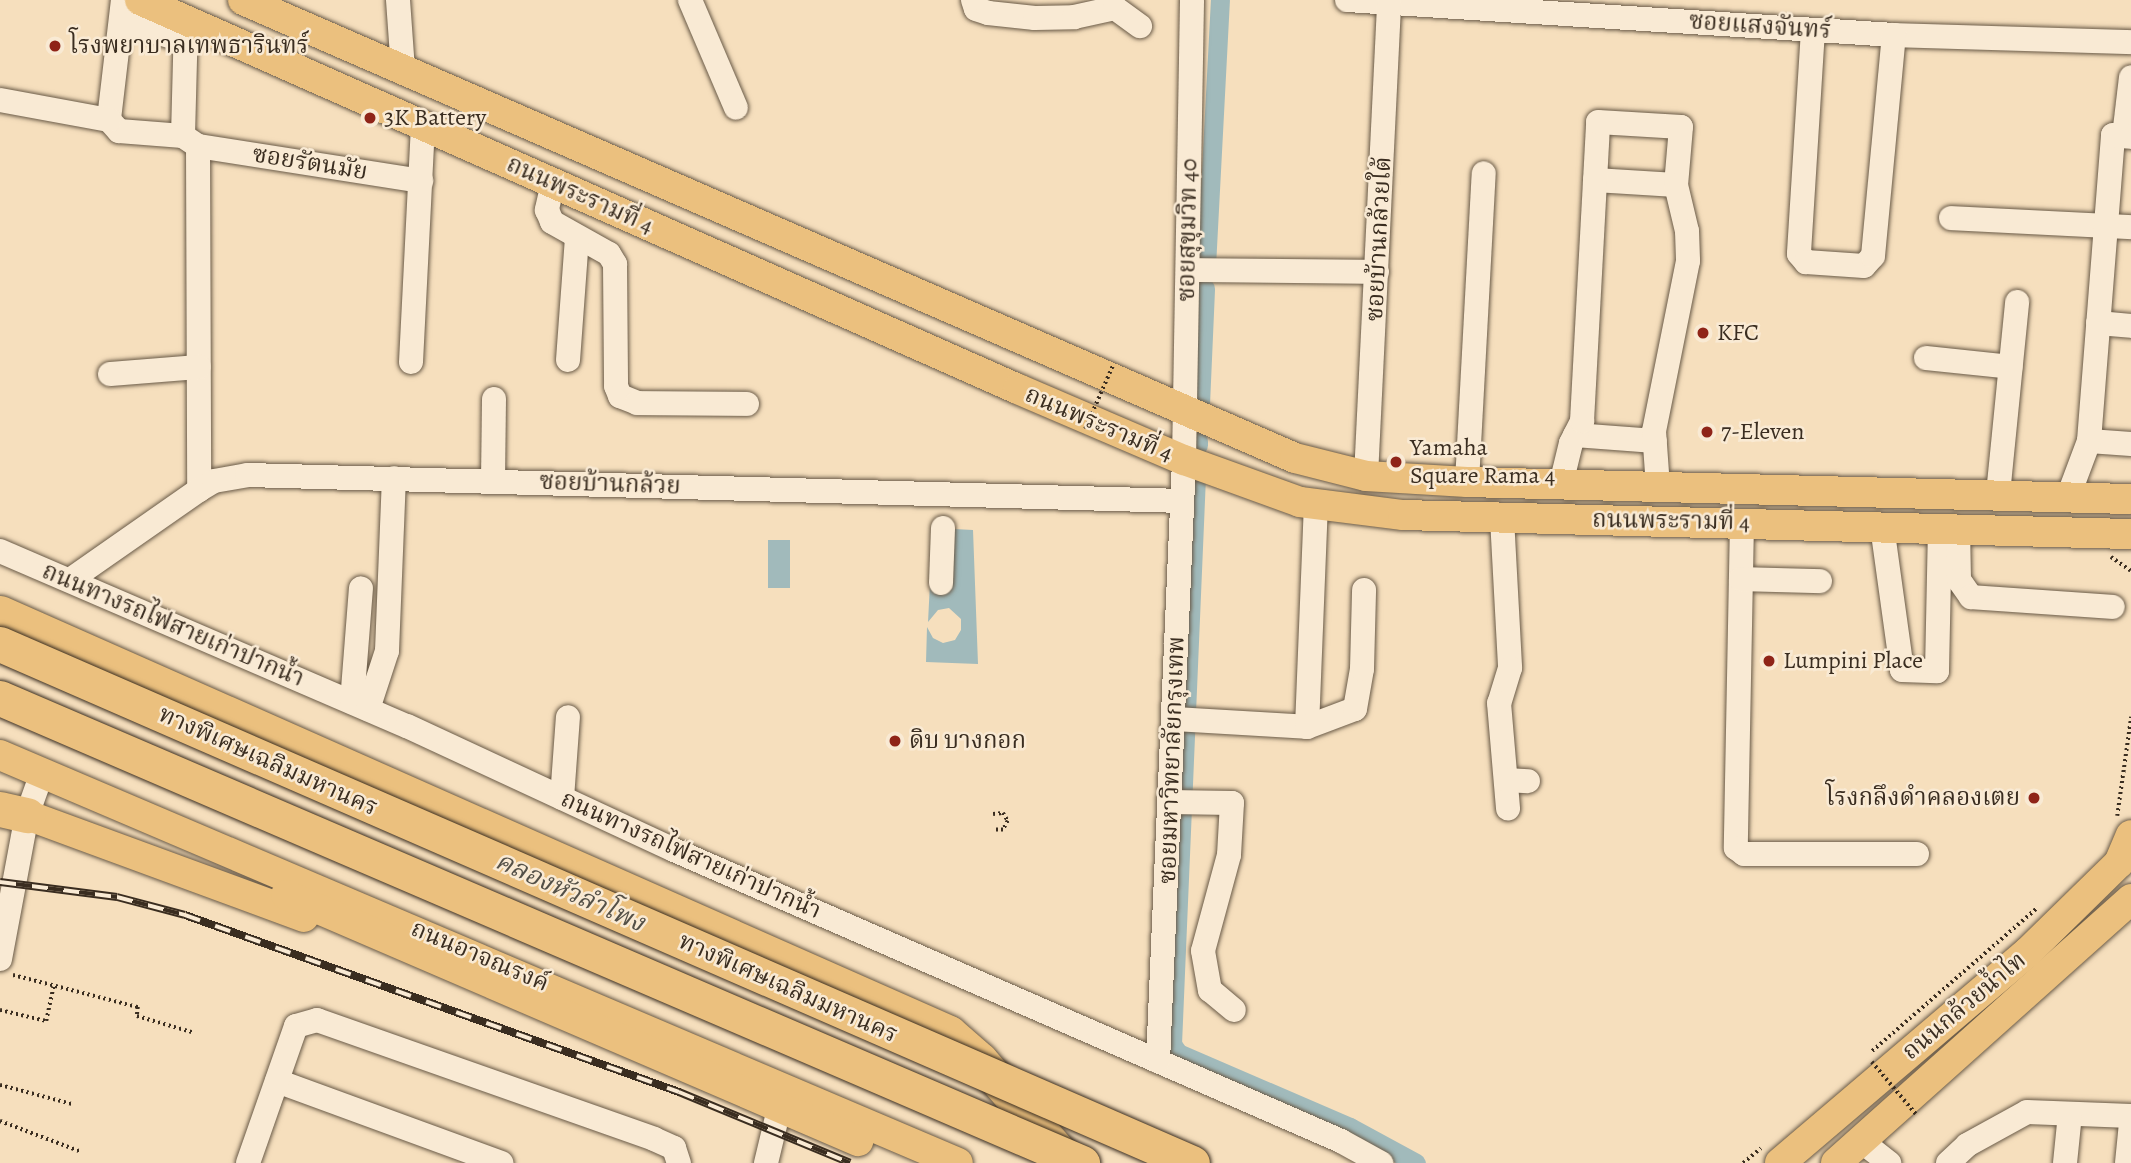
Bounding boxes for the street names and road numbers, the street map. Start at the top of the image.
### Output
street label: ซอยแสงจันทร์ [1688,7,1832,45]
street label: ซอยรัตนมัย [250,140,370,186]
street label: ถนนพระรามที่ 4 [502,150,658,240]
street label: ซอยบ้านกล้วยใต้ [1360,156,1398,322]
street label: ซอยสุขุมวิท 40 [1172,158,1204,302]
street label: ถนนพระรามที่ 4 [1021,380,1177,468]
street label: ซอยบ้านกล้วย [539,467,681,501]
street label: ถนนพระรามที่ 4 [1592,505,1750,537]
street label: ถนนทางรถไฟสายเก่าปากน้ำ [38,557,308,693]
street label: ซอยมหาวิทยาลัยกรุงเทพ [1153,636,1191,884]
street label: ทางพิเศษเฉลิมมหานคร [154,700,382,822]
street label: ถนนทางรถไฟสายเก่าปากน้ำ [556,785,826,925]
street label: ถนนอาจณรงค์ [407,914,553,998]
street label: ทางพิเศษเฉลิมมหานคร [674,927,902,1049]
street label: ถนนกล้วยน้ำไท [1896,946,2032,1066]

